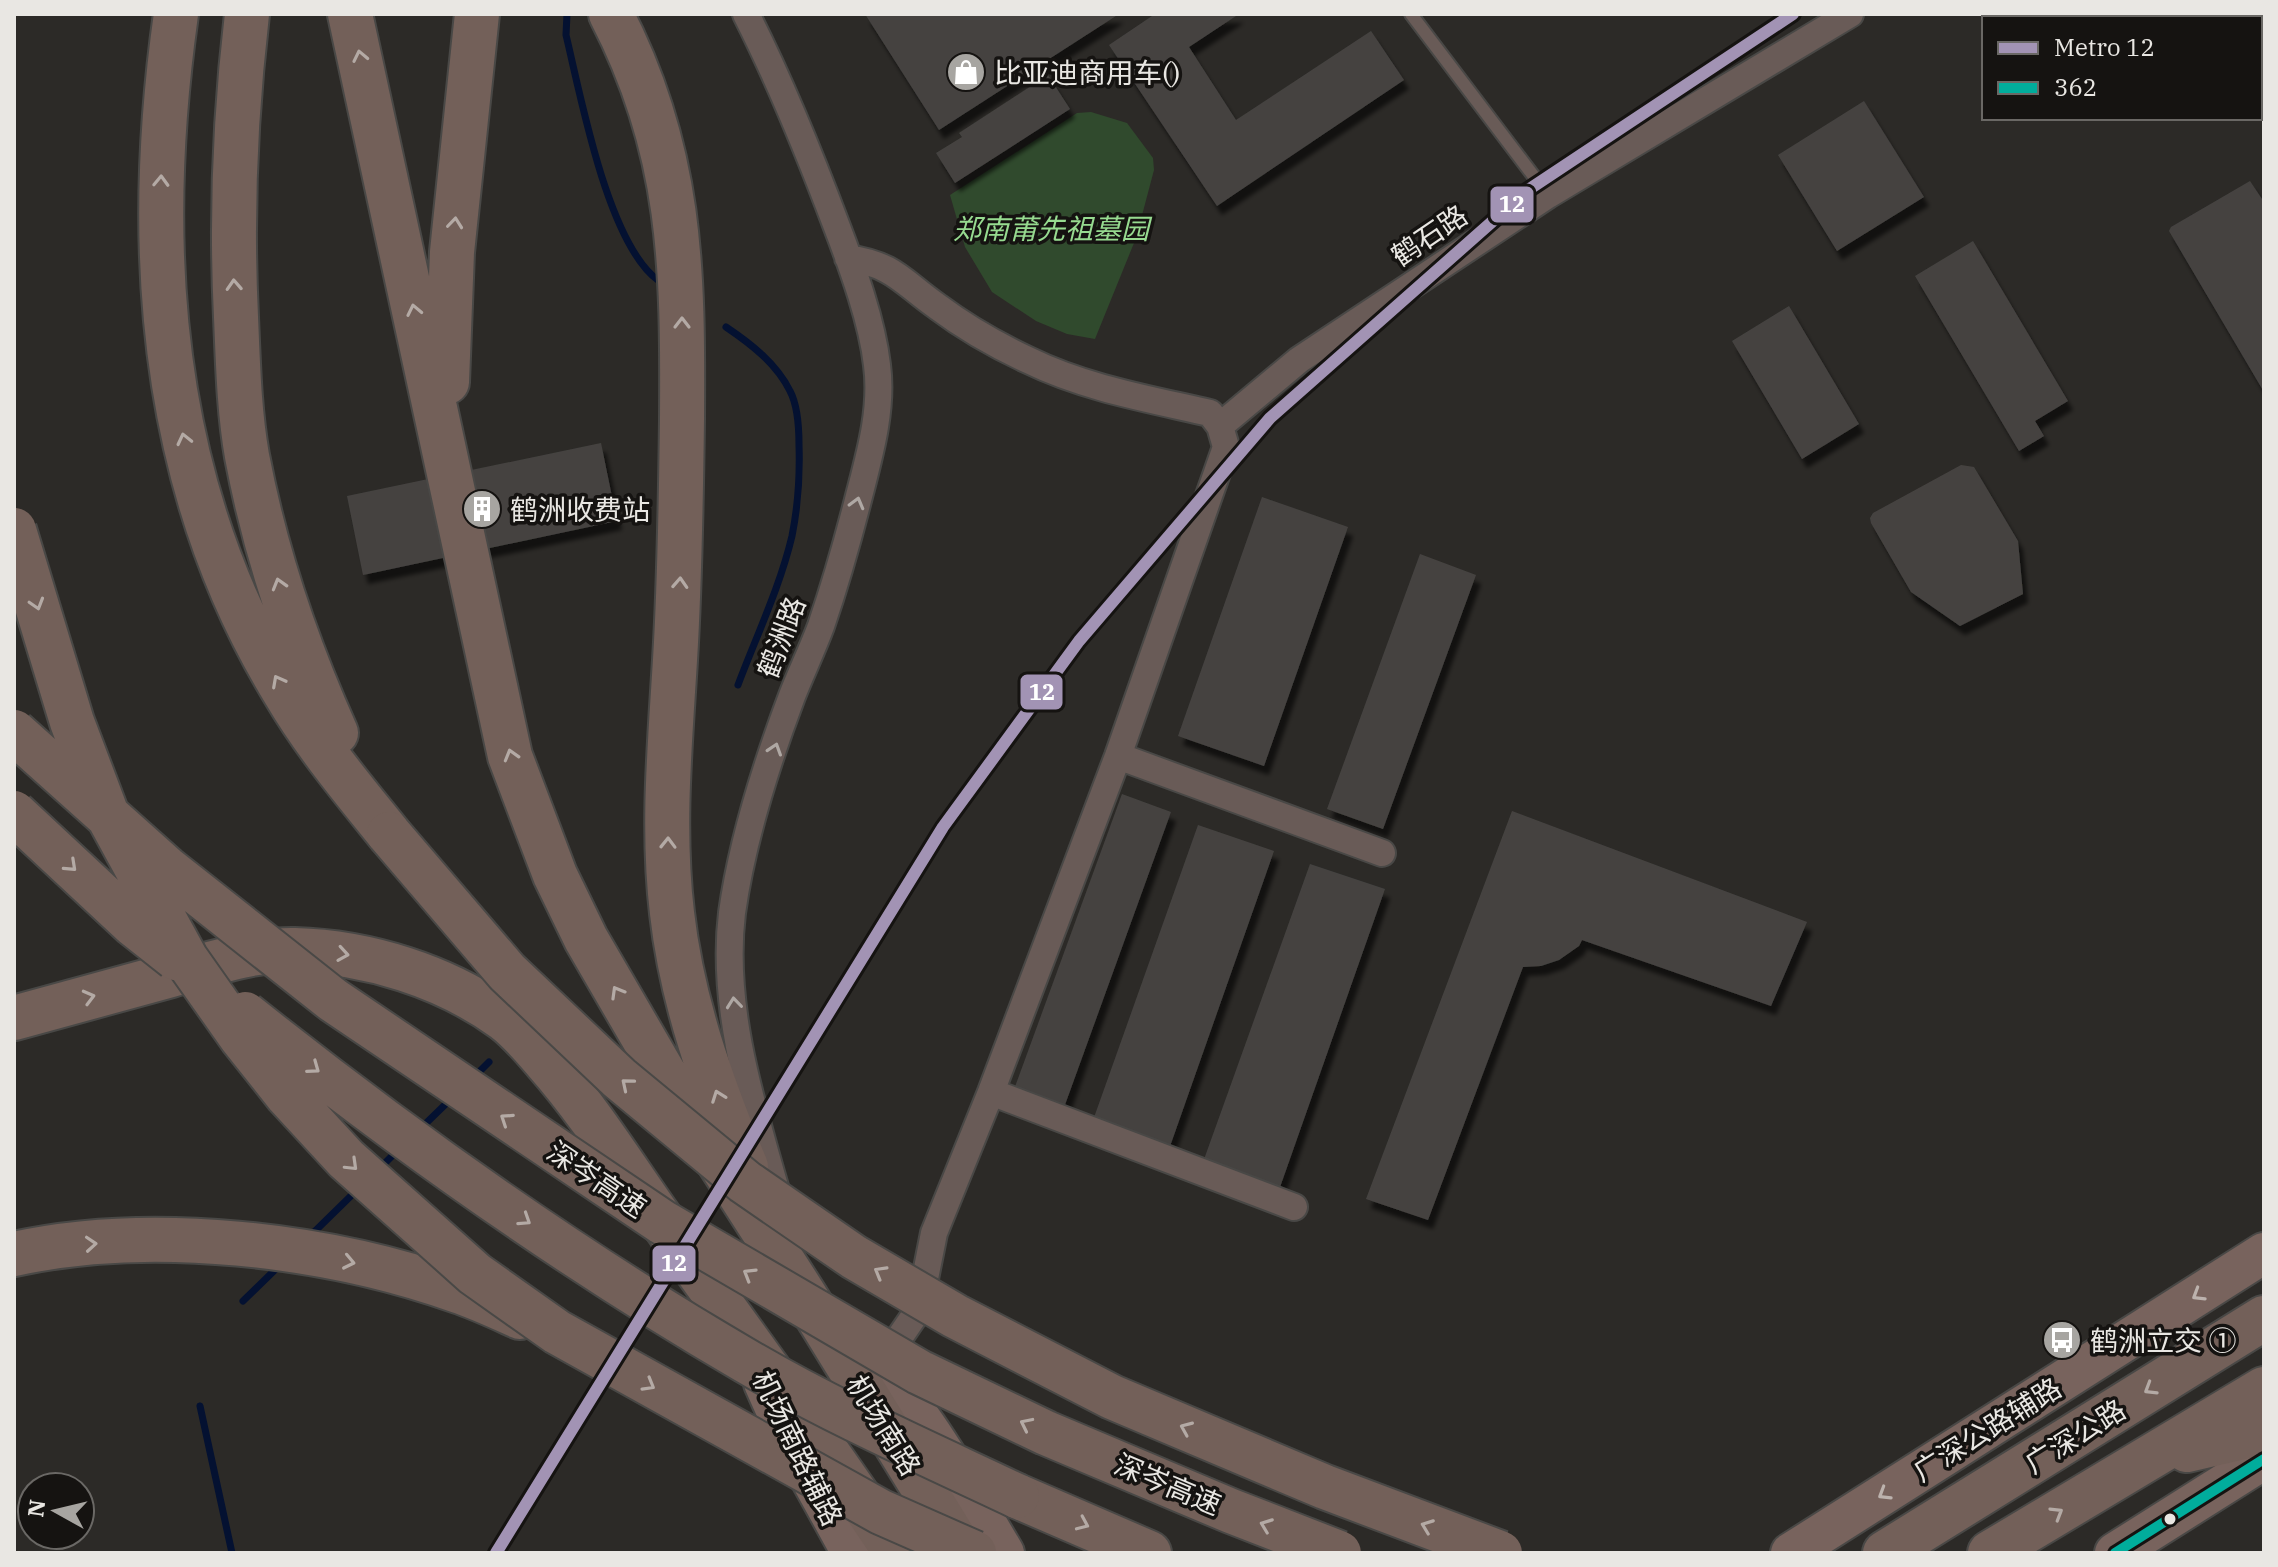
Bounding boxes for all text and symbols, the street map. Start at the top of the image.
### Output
legend [1982,16,2262,120]
text: Metro 12 [2054,31,2155,63]
one-way arrow [352,50,369,63]
shop icon: 比亚迪商用车() [945,51,987,93]
place label: 比亚迪商用车() [994,54,1180,91]
text: 362 [2054,71,2097,103]
one-way arrow [152,174,169,187]
line badge: 12 [1489,185,1535,224]
text: 12 [1499,189,1525,218]
street label: 鹤石路 [1384,196,1474,274]
park label: 郑南莆先祖墓园 [953,210,1153,247]
one-way arrow [447,216,464,229]
one-way arrow [226,278,243,291]
one-way arrow [406,304,423,318]
one-way arrow [674,316,691,329]
one-way arrow [176,433,193,446]
building icon: 鹤洲收费站 [461,488,503,530]
place label: 鹤洲收费站 [510,491,650,528]
one-way arrow [848,496,865,510]
one-way arrow [671,576,688,589]
one-way arrow [272,577,288,591]
street label: 鹤洲路 [749,591,813,683]
one-way arrow [28,597,44,611]
line badge: 12 [1019,673,1064,711]
one-way arrow [272,674,287,689]
text: 12 [1029,677,1055,706]
one-way arrow [765,743,781,757]
one-way arrow [503,749,520,763]
one-way arrow [660,836,677,849]
one-way arrow [62,857,76,872]
one-way arrow [336,945,350,962]
one-way arrow [611,986,627,1001]
one-way arrow [82,990,96,1007]
one-way arrow [726,996,743,1009]
one-way arrow [305,1058,320,1073]
one-way arrow [621,1079,636,1094]
one-way arrow [712,1090,728,1104]
one-way arrow [500,1113,515,1128]
street label: 深岑高速 [540,1132,654,1226]
one-way arrow [343,1156,357,1171]
one-way arrow [516,1210,531,1225]
one-way arrow [85,1236,98,1253]
line badge: 12 [651,1244,697,1283]
text: 12 [661,1248,687,1277]
one-way arrow [342,1253,356,1270]
one-way arrow [874,1266,889,1282]
one-way arrow [743,1268,758,1283]
one-way arrow [2192,1286,2207,1301]
bus stop icon: 鹤洲立交 ① [2041,1319,2083,1361]
place label: 鹤洲立交 ① [2090,1322,2237,1359]
street label: 机场南路辅路 [745,1364,851,1532]
street label: 机场南路 [839,1368,929,1482]
street label: 广深公路辅路 [1906,1369,2068,1489]
one-way arrow [640,1375,655,1391]
one-way arrow [2144,1379,2159,1395]
street label: 广深公路 [2018,1391,2132,1481]
one-way arrow [1020,1418,1035,1433]
one-way arrow [1180,1422,1194,1438]
street label: 深岑高速 [1109,1445,1227,1523]
north arrow [16,1471,96,1551]
one-way arrow [1878,1485,1893,1500]
text: N [20,1498,51,1519]
one-way arrow [2048,1507,2063,1523]
unlabelled marker [2162,1511,2178,1527]
one-way arrow [1075,1515,1089,1531]
one-way arrow [1260,1518,1274,1535]
one-way arrow [1421,1519,1435,1536]

